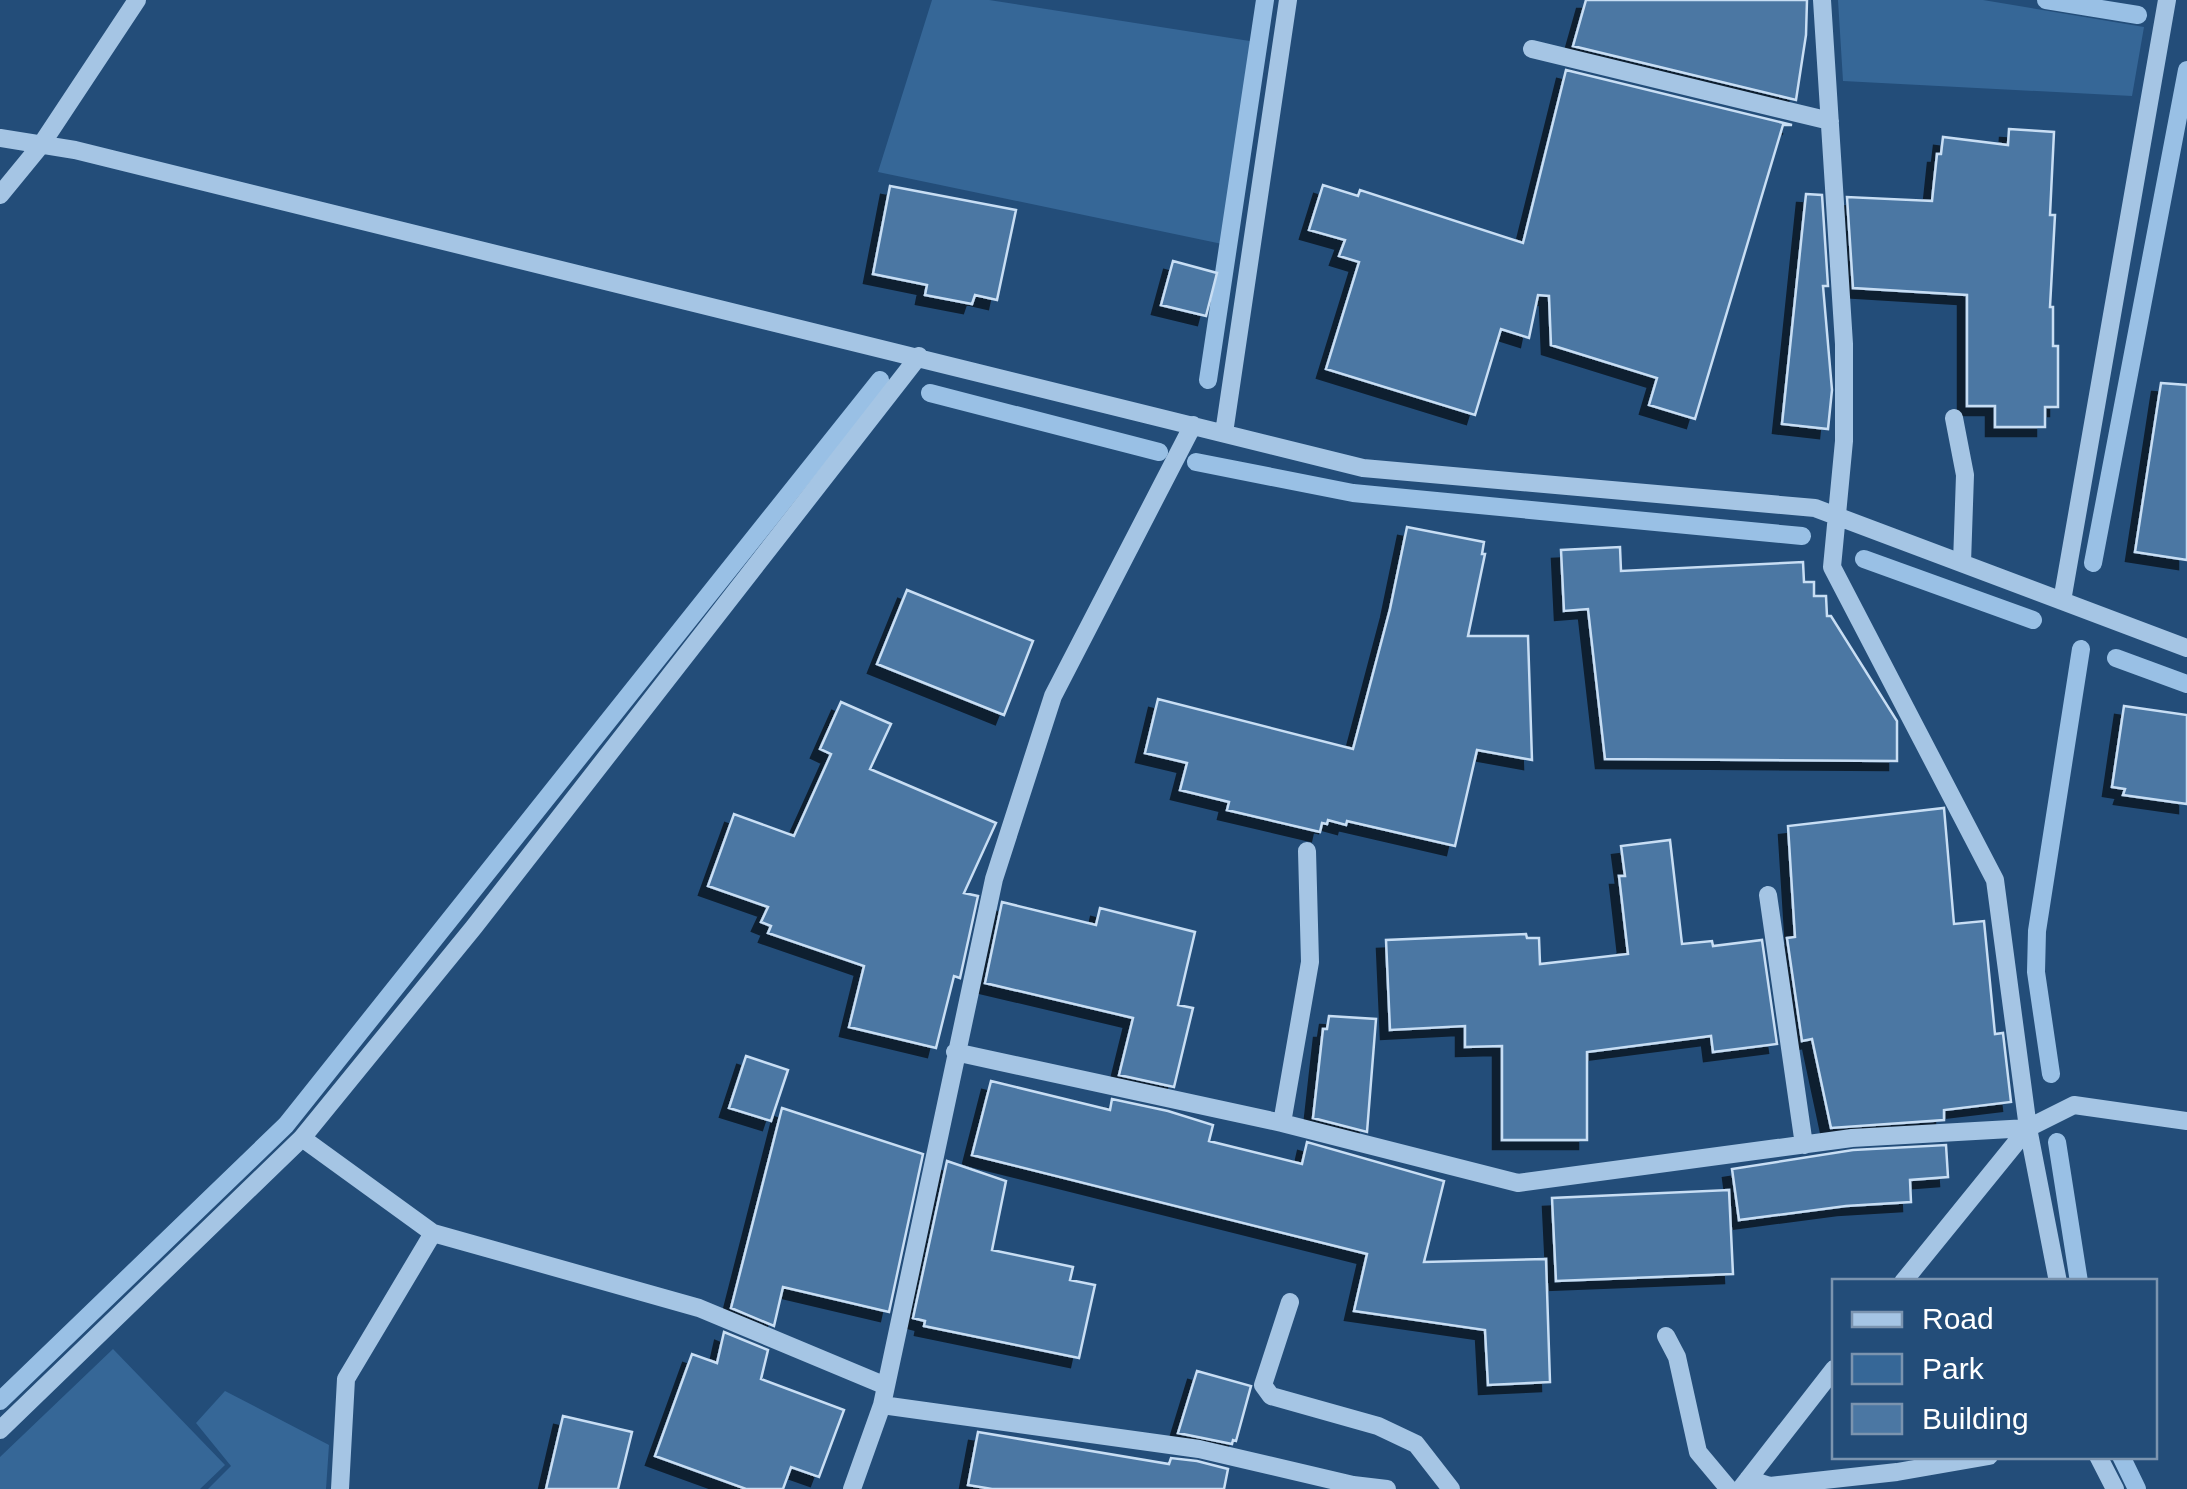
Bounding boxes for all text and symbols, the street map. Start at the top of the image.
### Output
legend [1832,1279,2157,1459]
text: Road [1922,1302,1994,1335]
text: Park [1922,1352,1985,1385]
text: Building [1922,1402,2029,1435]

